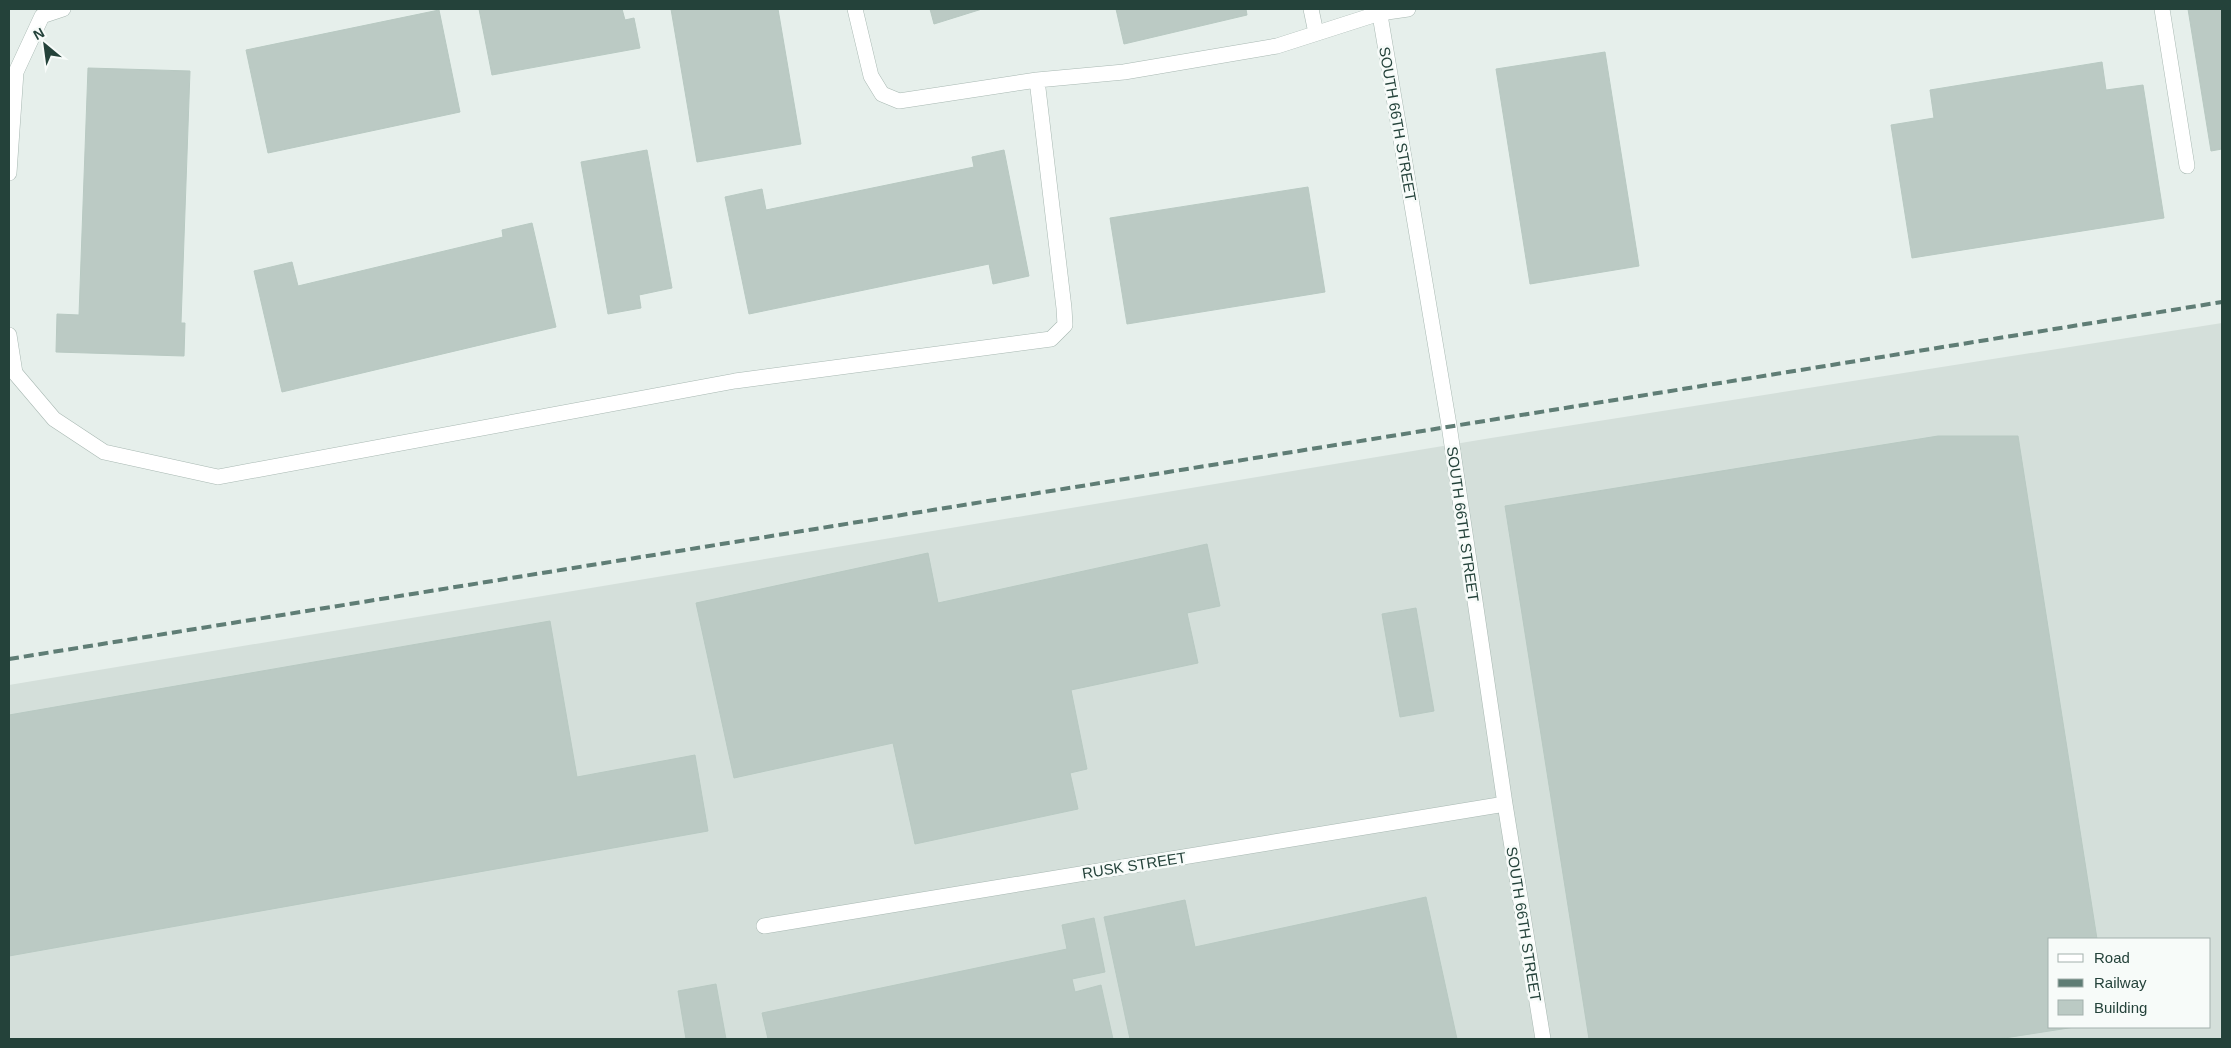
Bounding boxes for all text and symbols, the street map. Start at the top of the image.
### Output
north arrow [20,20,70,70]
text: N [30,24,47,43]
street label: SOUTH 66TH STREET [1376,45,1420,203]
street label: SOUTH 66TH STREET [1444,445,1482,603]
street label: SOUTH 66TH STREET [1503,845,1545,1003]
street label: RUSK STREET [1081,848,1187,882]
legend [2048,938,2211,1028]
text: Road [2094,949,2130,966]
text: Railway [2094,974,2147,991]
text: Building [2094,999,2147,1016]

